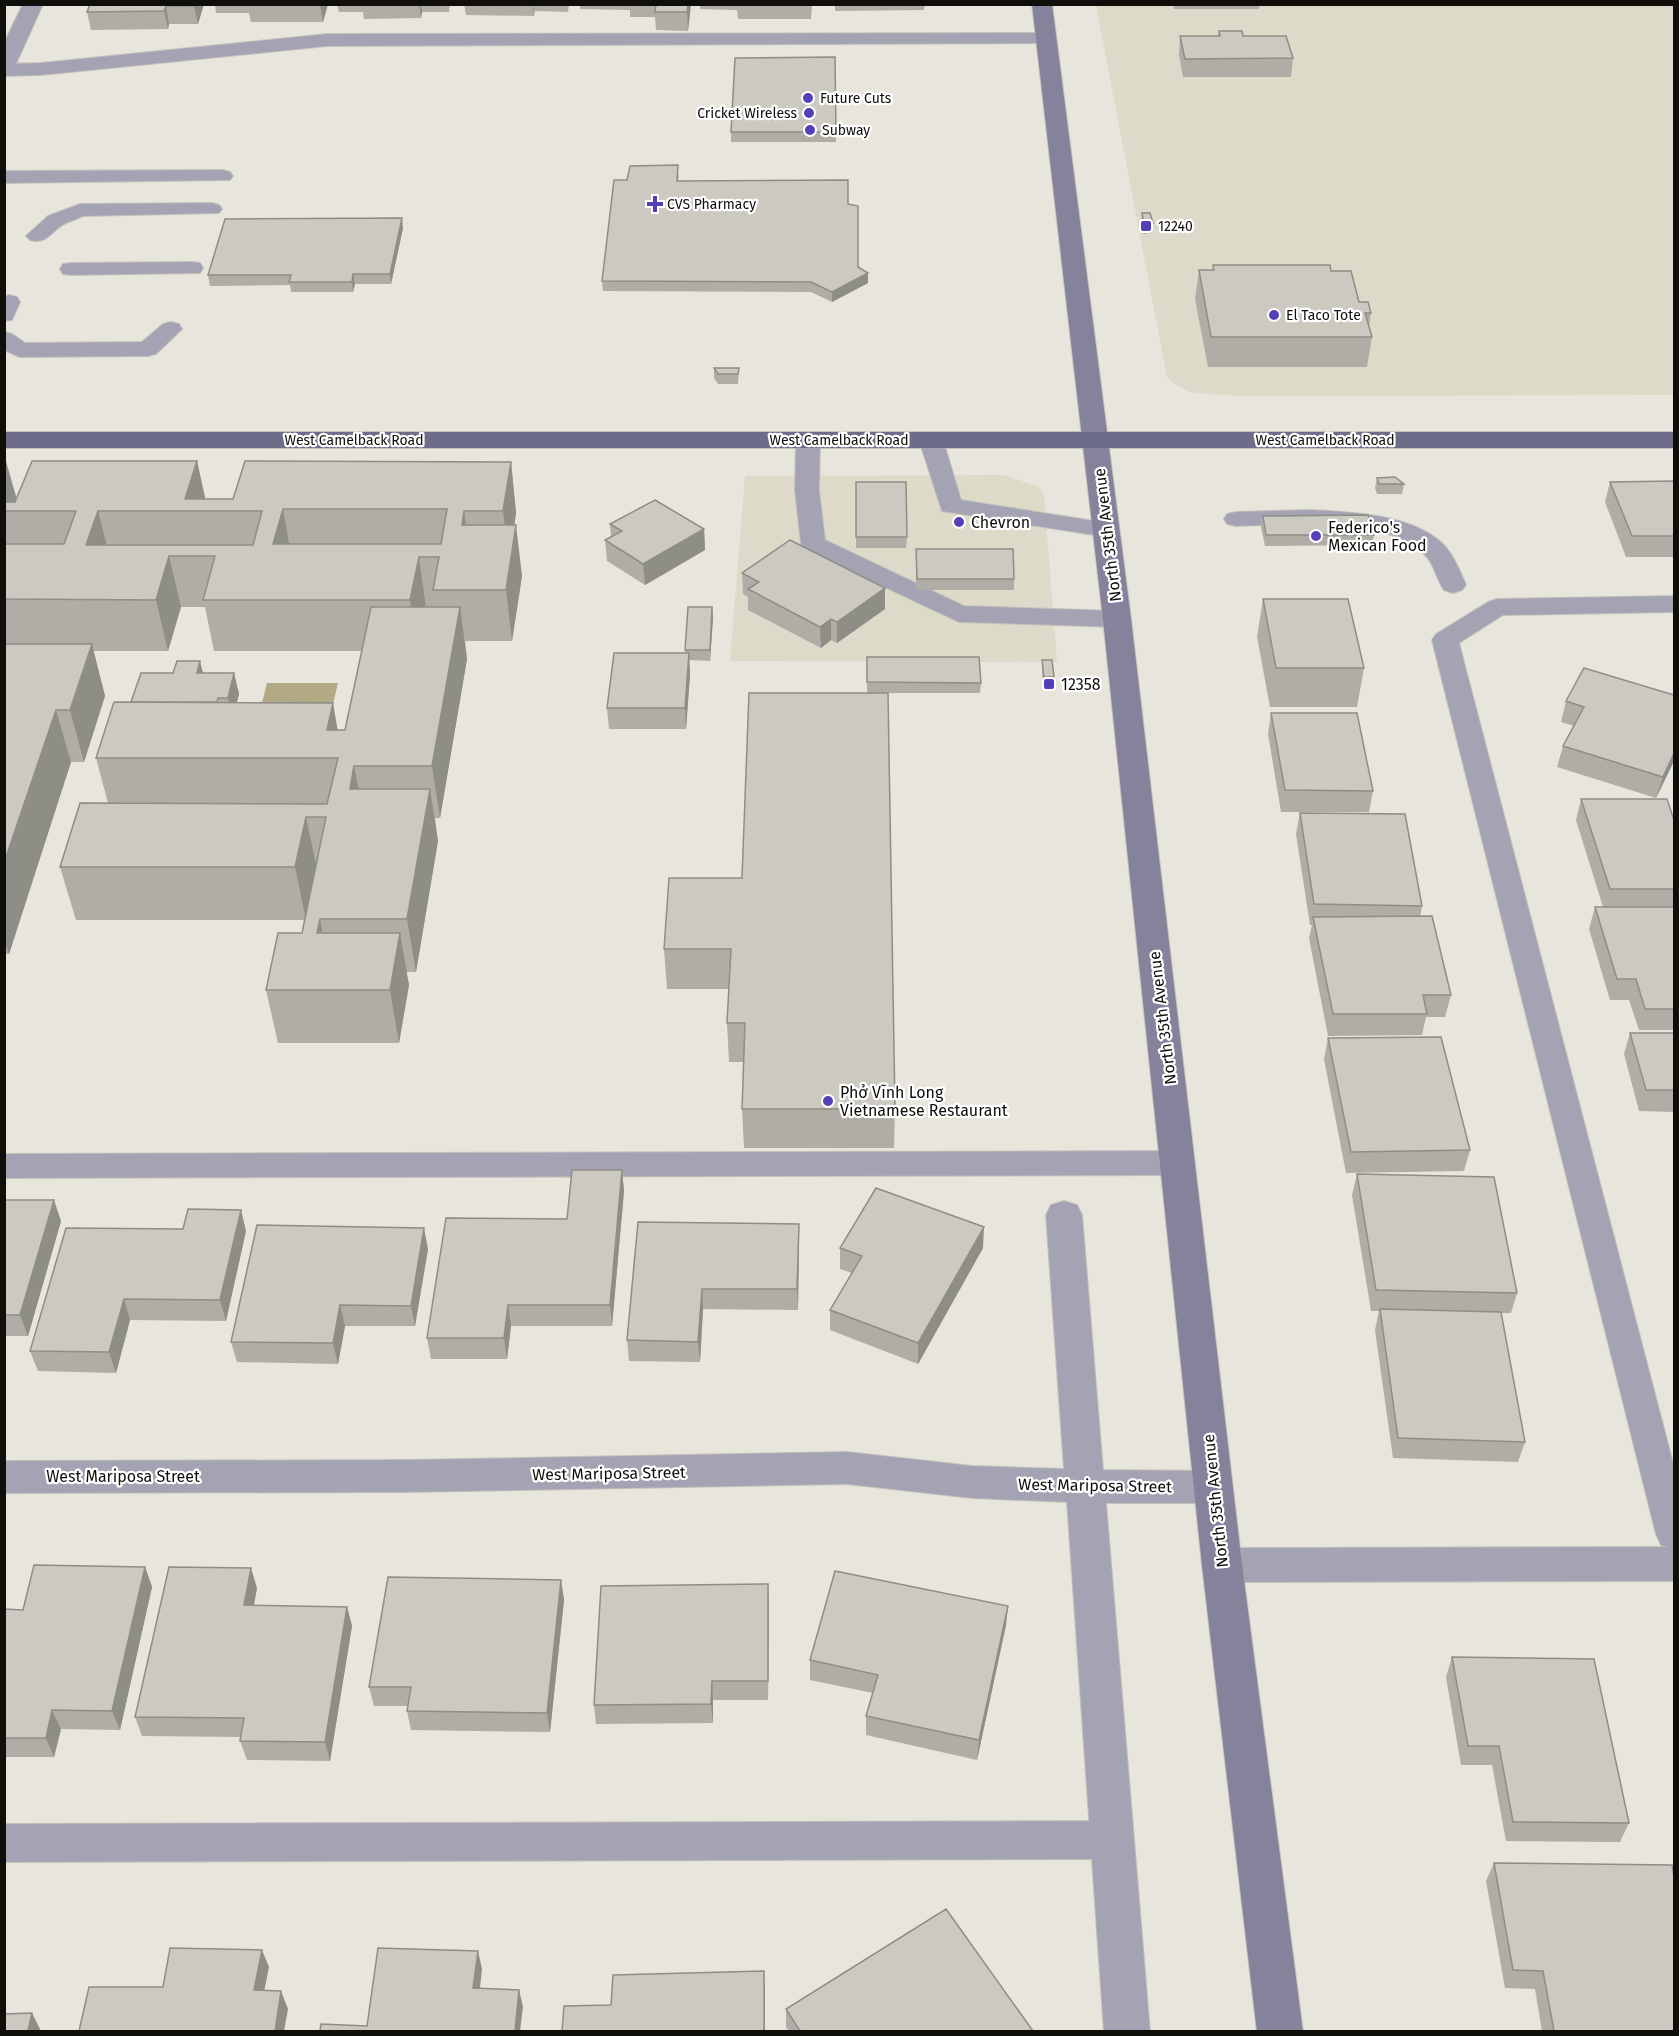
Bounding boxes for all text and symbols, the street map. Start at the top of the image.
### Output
place label: Future Cuts [820,90,892,107]
marker: Future Cuts [801,91,815,105]
place label: Cricket Wireless [697,105,797,122]
marker: Cricket Wireless [802,106,816,120]
place label: Subway [822,122,870,139]
marker: Subway [803,123,817,137]
place label: CVS Pharmacy [667,196,756,213]
marker: CVS Pharmacy [648,197,662,211]
place label: 12240 [1158,218,1193,235]
marker: 12240 [1139,219,1153,233]
place label: El Taco Tote [1286,307,1361,324]
marker: El Taco Tote [1267,308,1281,322]
street label: West Camelback Road [284,432,424,449]
street label: West Camelback Road [769,432,909,449]
street label: West Camelback Road [1255,432,1395,449]
street label: North 35th Avenue [1090,467,1125,603]
place label: Chevron [971,513,1030,532]
marker: Chevron [952,515,966,529]
place label: Federico's Mexican Food [1328,518,1427,555]
marker: Federico's Mexican Food [1309,529,1323,543]
place label: 12358 [1061,675,1101,694]
marker: 12358 [1042,677,1056,691]
street label: North 35th Avenue [1145,950,1180,1086]
place label: Phở Vĩnh Long Vietnamese Restaurant [840,1083,1008,1120]
marker: Phở Vĩnh Long Vietnamese Restaurant [821,1094,835,1108]
street label: North 35th Avenue [1199,1433,1232,1569]
street label: West Mariposa Street [532,1463,686,1484]
street label: West Mariposa Street [46,1467,200,1486]
street label: West Mariposa Street [1018,1475,1172,1496]

